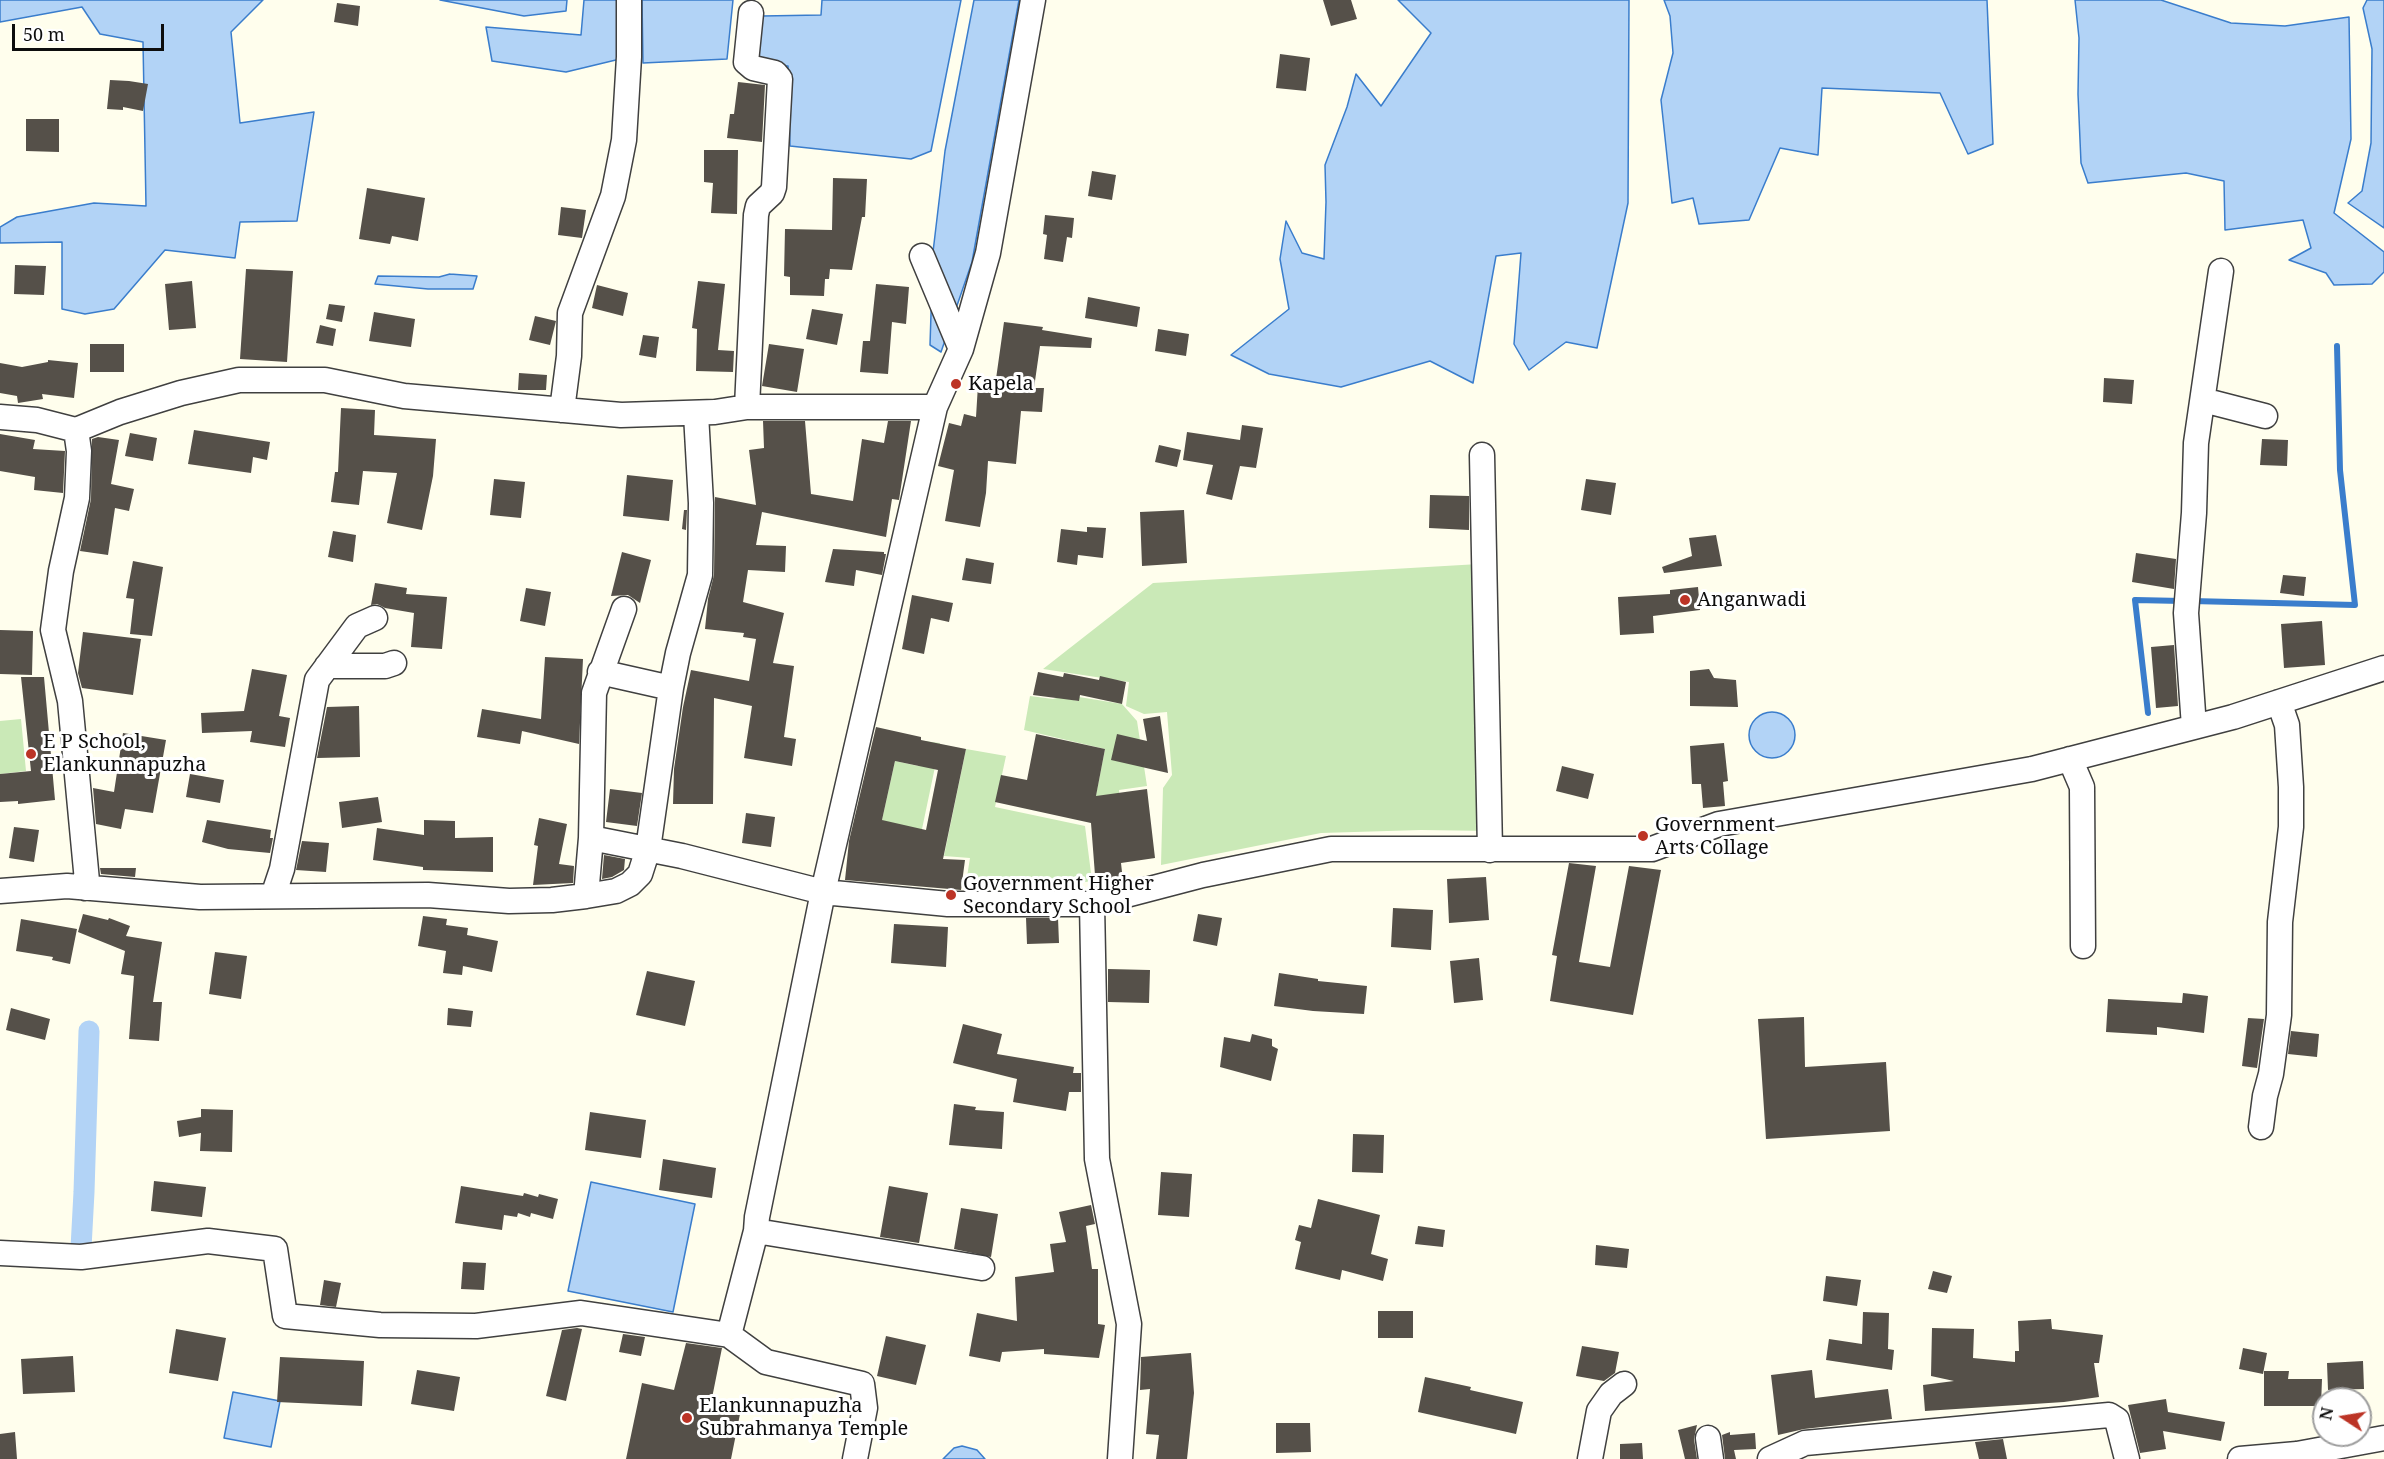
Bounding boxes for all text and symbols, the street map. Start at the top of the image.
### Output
scale bar [15,12,166,50]
text: 50 m [23,22,65,46]
place label: Kapela [968,372,1034,396]
marker: Kapela [949,377,963,391]
place label: Anganwadi [1697,588,1806,612]
marker: Anganwadi [1678,593,1692,607]
place label: E P School, Elankunnapuzha [43,730,206,777]
marker: E P School, Elankunnapuzha [24,747,38,761]
place label: Government Arts Collage [1655,813,1775,860]
marker: Government Arts Collage [1636,829,1650,843]
place label: Government Higher Secondary School [963,872,1154,919]
marker: Government Higher Secondary School [944,888,958,902]
north arrow [2312,1387,2372,1447]
place label: Elankunnapuzha Subrahmanya Temple [699,1394,908,1441]
text: N [2314,1405,2338,1422]
marker: Elankunnapuzha Subrahmanya Temple [680,1411,694,1425]

